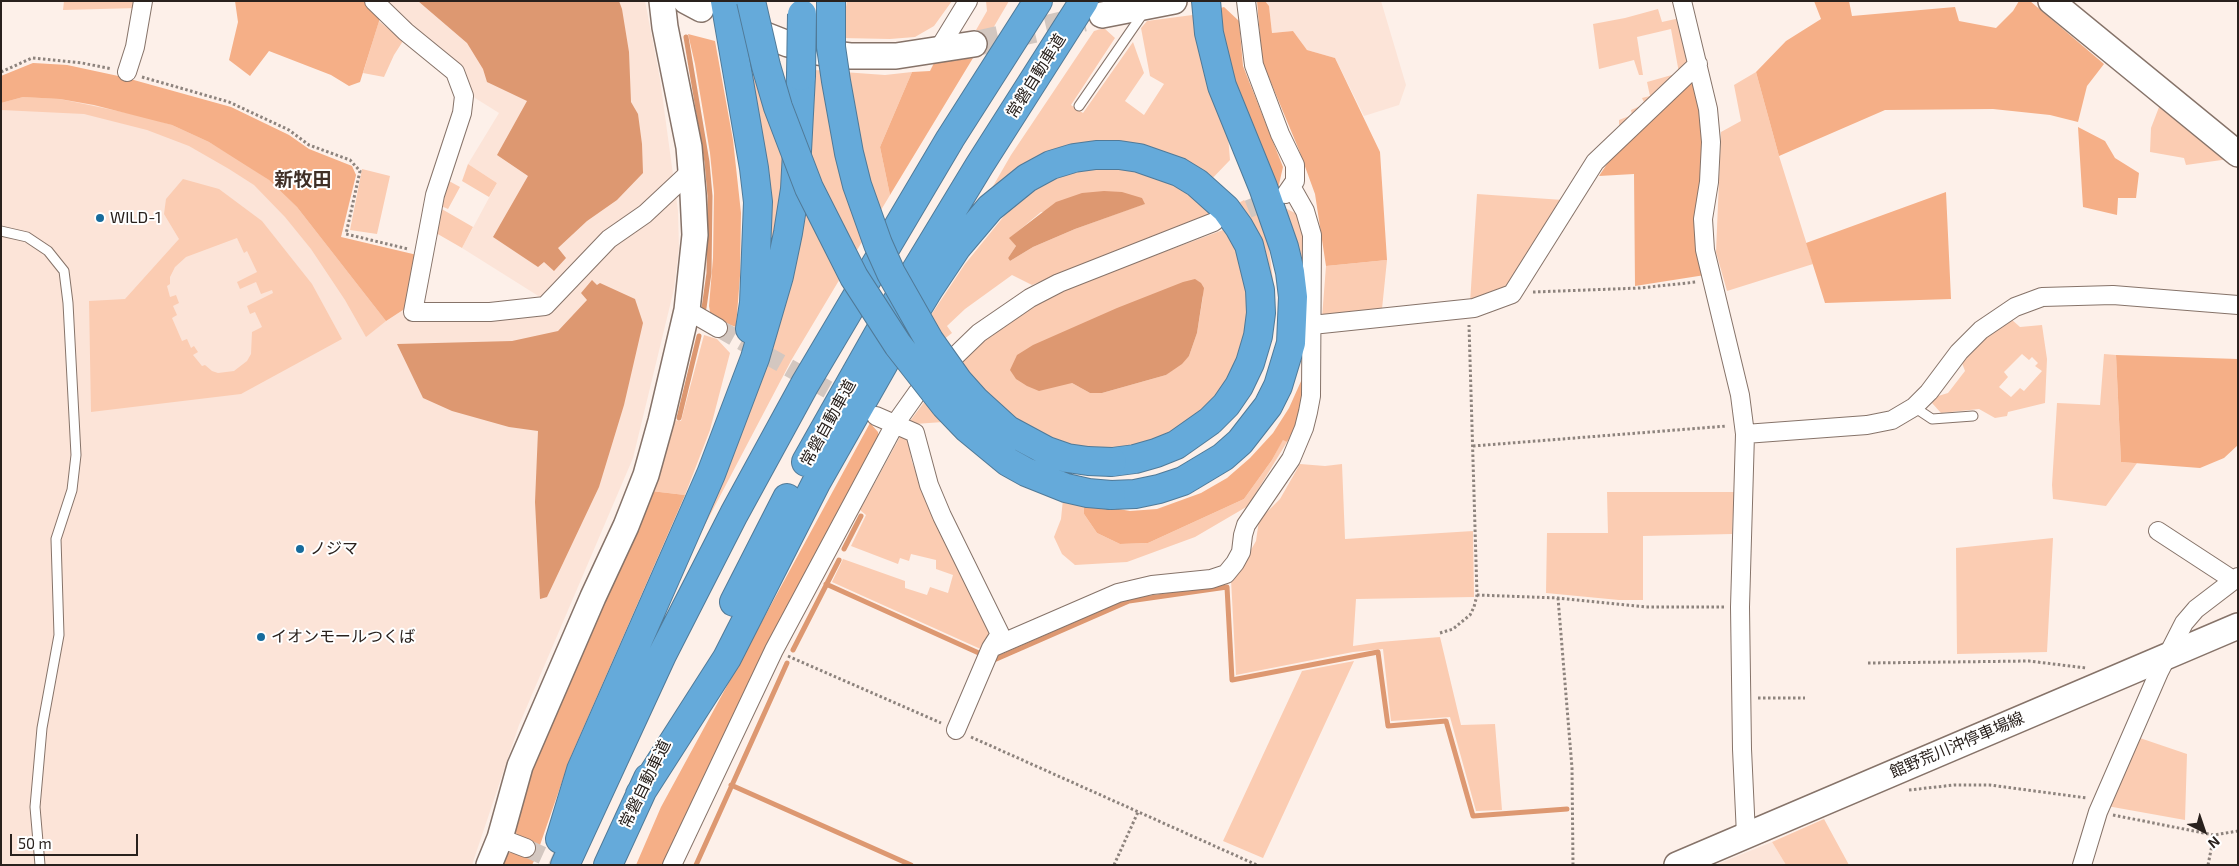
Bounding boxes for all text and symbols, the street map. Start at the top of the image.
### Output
street label: 常磐自動車道 [1002,30,1070,122]
district label: 新牧田 [275,169,331,191]
place label: WILD-1 [110,208,161,228]
marker: WILD-1 [94,212,106,224]
street label: 常磐自動車道 [796,376,860,470]
place label: ノジマ [310,539,358,559]
marker: ノジマ [294,543,306,555]
place label: イオンモールつくば [271,627,415,647]
marker: イオンモールつくば [255,631,267,643]
street label: 館野荒川沖停車場線 [1887,708,2027,782]
street label: 常磐自動車道 [615,737,675,831]
north arrow [2179,806,2229,856]
scale bar [12,824,140,856]
text: N [2205,833,2224,852]
text: 50 m [18,834,52,852]

